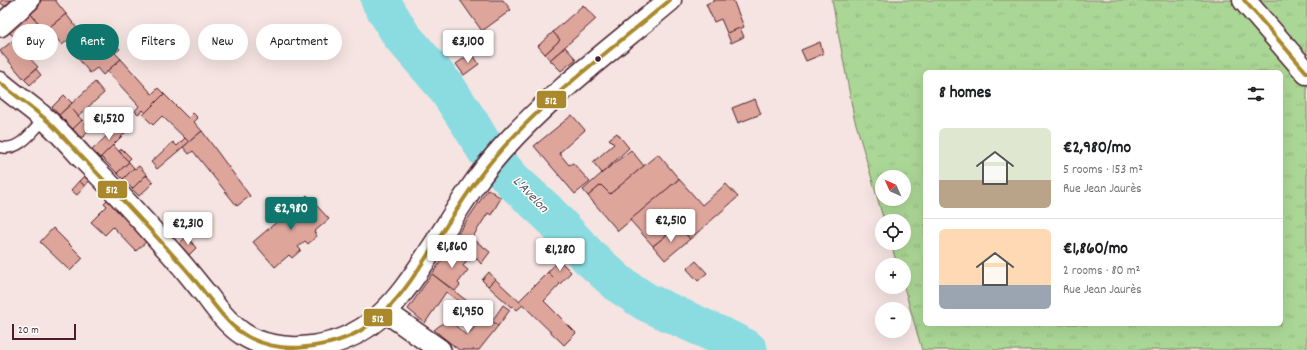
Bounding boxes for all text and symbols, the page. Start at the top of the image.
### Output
chip: Buy [12,24,58,60]
chip: Rent [66,24,119,60]
chip: Filters [127,24,190,60]
chip: New [198,24,248,60]
chip: Apartment [256,24,342,60]
pin: €3,100 [435,30,501,64]
text: €3,100 [452,33,484,52]
unlabelled marker [593,54,603,64]
text: 8 homes [939,82,991,106]
icon: filters [1245,83,1267,105]
line badge: 512 [536,90,567,109]
text: 512 [545,94,557,110]
pin: €1,520 [76,107,142,141]
text: €1,520 [93,110,125,129]
text: €2,980/mo [1063,137,1131,161]
icon: home [971,144,1019,192]
text: 5 rooms · 153 m² [1063,161,1143,180]
north arrow [875,170,911,206]
map controls [875,170,911,338]
water label: L'Avelon [507,172,553,218]
line badge: 512 [97,180,128,199]
text: Rue Jean Jaurès [1063,180,1142,199]
text: 512 [106,183,118,199]
pin: €2,980 [258,197,324,231]
text: €2,980 [274,200,308,219]
pin: €2,510 [638,209,704,243]
pin: €2,310 [155,212,221,246]
text: €2,510 [655,212,687,231]
button: locate [875,214,911,250]
text: €2,310 [172,215,204,234]
pin: €1,860 [419,235,485,269]
text: €1,860 [436,238,468,257]
pin: €1,280 [527,238,593,272]
text: €1,860/mo [1063,238,1128,262]
text: €1,280 [545,241,575,260]
icon: home [971,245,1019,293]
button: + [875,258,911,294]
text: 2 rooms · 80 m² [1063,262,1140,281]
text: Rue Jean Jaurès [1063,281,1142,300]
pin: €1,950 [435,300,501,334]
button: − [875,302,911,338]
text: €1,950 [452,303,484,322]
line badge: 512 [363,308,393,327]
text: 512 [372,312,384,328]
scale bar [12,322,76,341]
text: 20 m [18,323,39,339]

